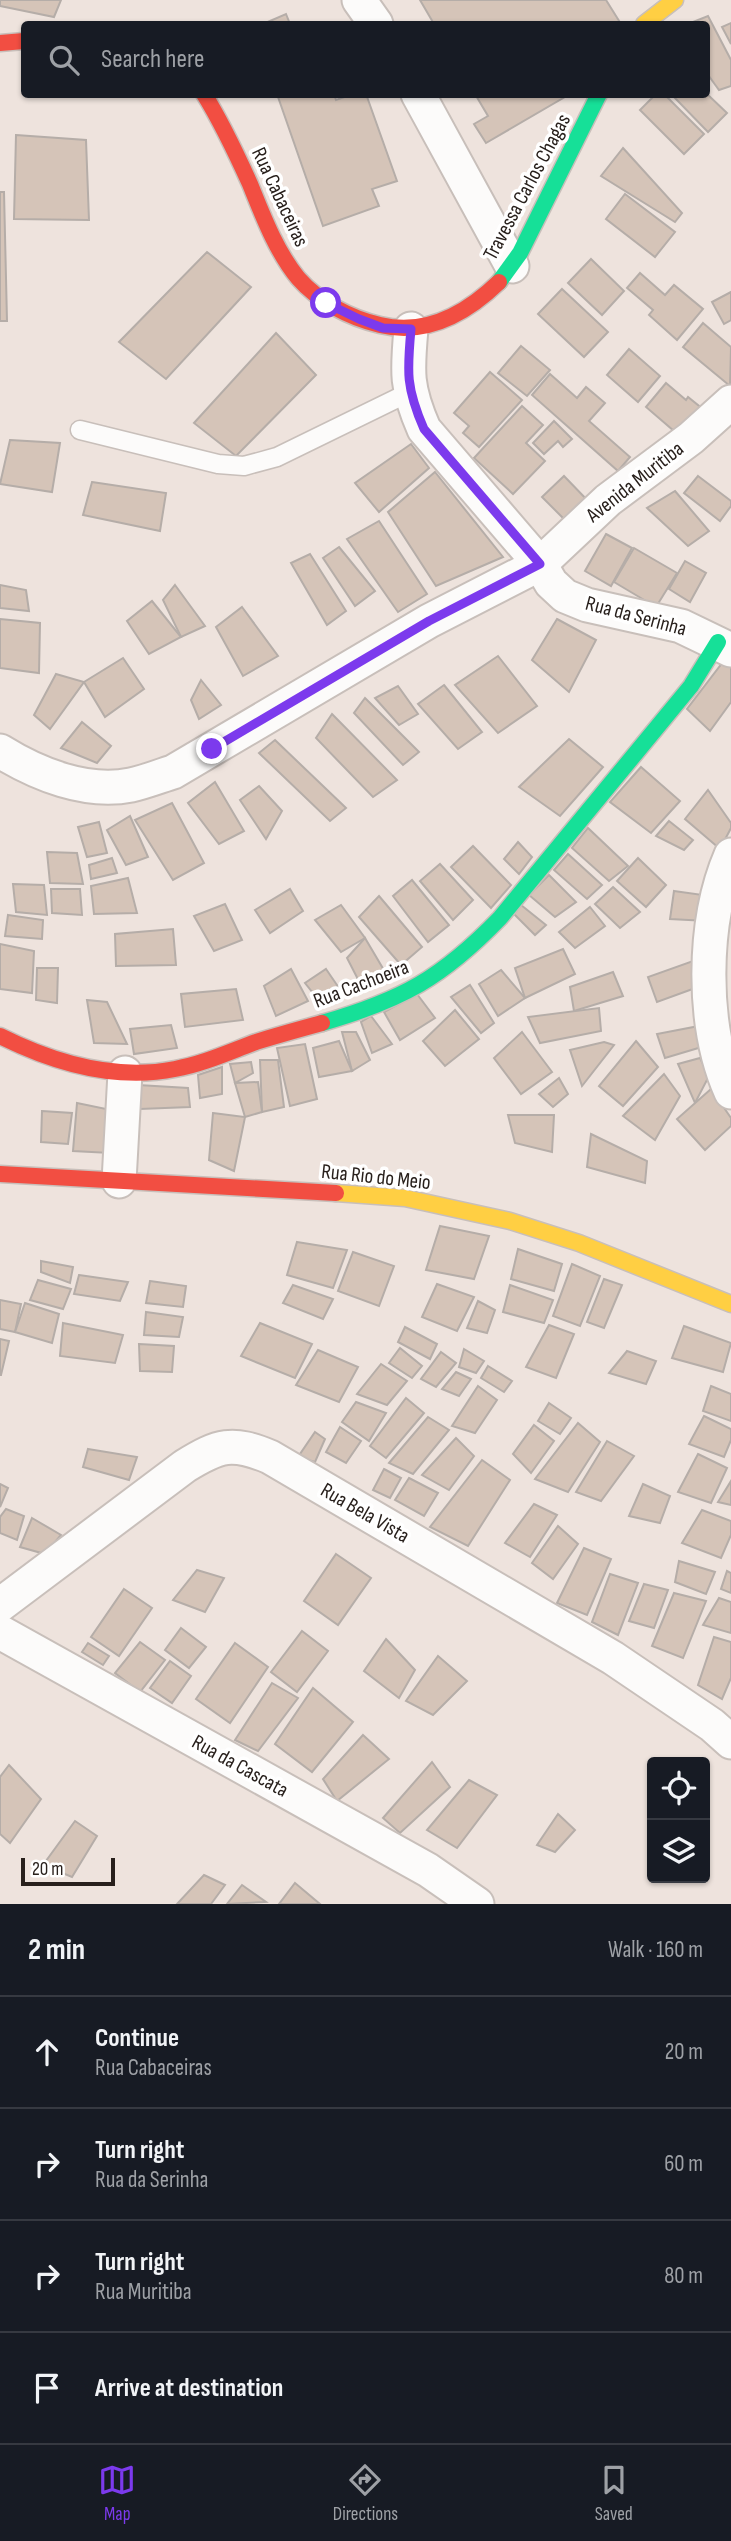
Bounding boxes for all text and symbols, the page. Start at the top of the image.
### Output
search box [21,21,710,98]
icon: search [45,41,83,79]
text: Search here [101,44,204,75]
street label: Travessa Carlos Chagas [478,110,576,264]
street label: Rua Cabaceiras [246,143,314,251]
route start [310,287,341,318]
street label: Avenida Muritiba [581,436,689,528]
street label: Rua da Serinha [583,591,689,641]
route end [196,733,227,764]
street label: Rua Cachoeira [310,954,412,1014]
street label: Rua Rio do Meio [320,1159,432,1195]
street label: Rua Bela Vista [316,1478,414,1548]
street label: Rua da Cascata [188,1729,292,1803]
map controls [647,1757,710,1883]
button: locate [647,1757,710,1820]
button: layers [647,1820,710,1883]
scale bar [21,1855,116,1887]
text: 20 m [32,1858,64,1881]
text: 2 min [28,1932,85,1968]
text: Walk · 160 m [608,1936,703,1964]
text: Continue [95,2023,179,2054]
icon: ahead [28,2033,66,2071]
text: 20 m [665,2038,703,2066]
text: Rua Cabaceiras [95,2054,212,2082]
text: Turn right [95,2135,184,2166]
icon: right [28,2145,66,2183]
text: 60 m [664,2150,703,2178]
text: Rua da Serinha [95,2166,208,2194]
text: Turn right [95,2247,184,2278]
icon: right [28,2257,66,2295]
text: 80 m [664,2262,703,2290]
text: Rua Muritiba [95,2278,192,2306]
icon: arrive [28,2369,66,2407]
text: Arrive at destination [95,2373,283,2404]
tab: Map [98,2461,136,2526]
tab: Directions [333,2461,398,2526]
tab: Saved [595,2461,633,2526]

